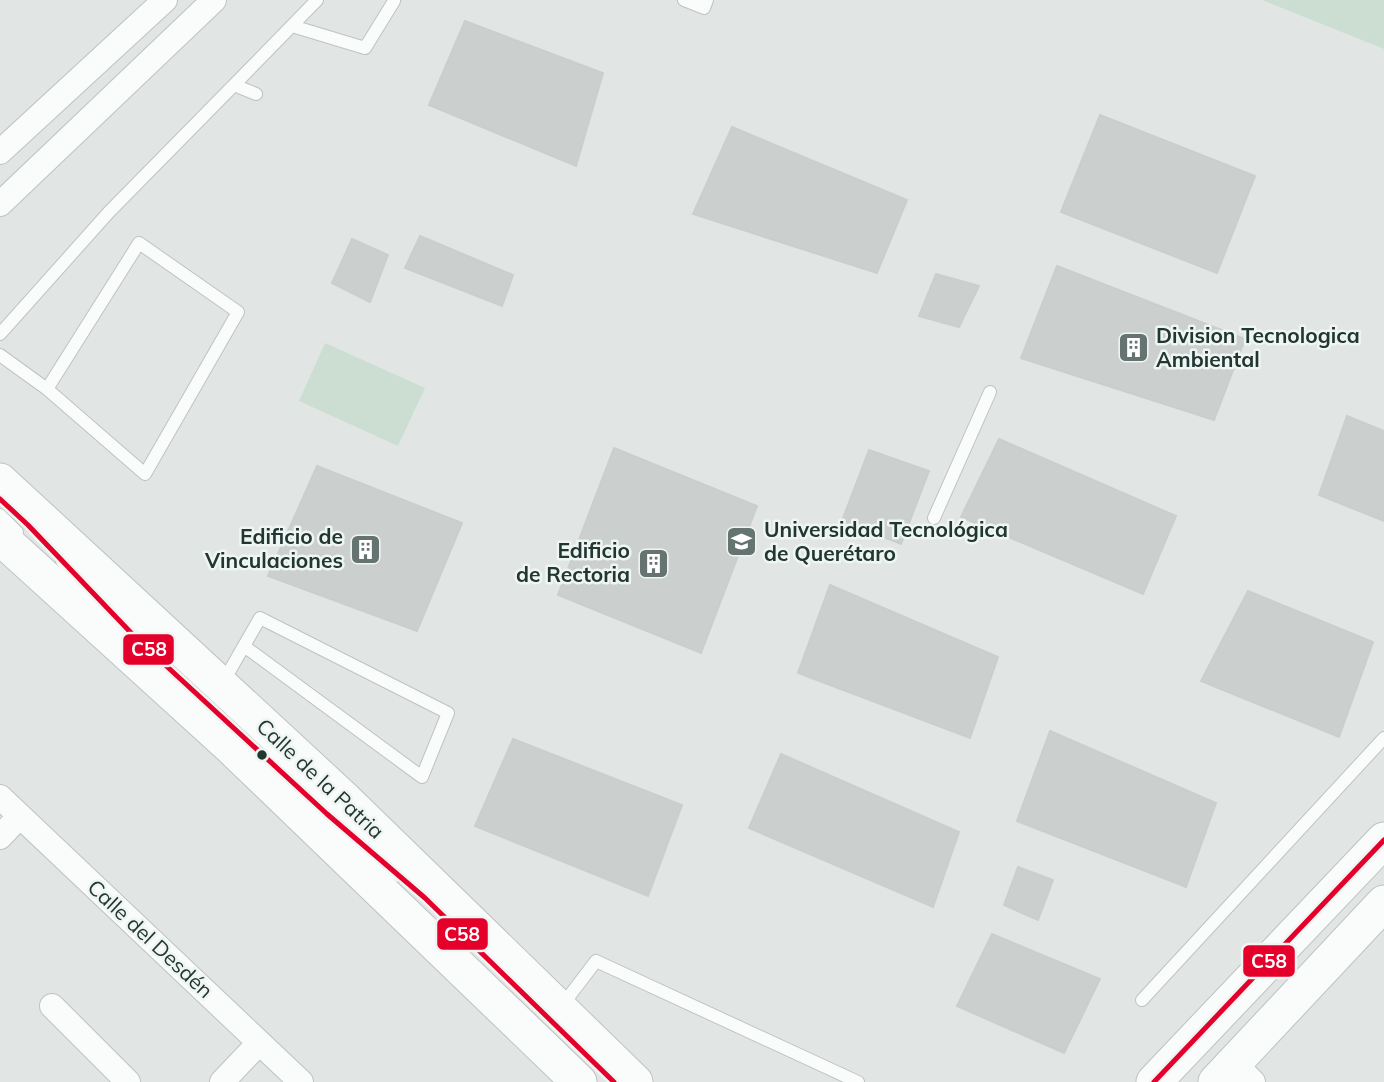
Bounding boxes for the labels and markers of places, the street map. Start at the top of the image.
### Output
place label: Division Tecnologica Ambiental [1156,322,1360,372]
building icon: Division Tecnologica Ambiental [1116,331,1150,365]
place label: Universidad Tecnológica de Querétaro [764,516,1008,566]
place label: Edificio de Vinculaciones [204,523,343,573]
school or university icon: Universidad Tecnológica de Querétaro [724,525,758,559]
building icon: Edificio de Vinculaciones [349,532,383,566]
place label: Edificio de Rectoria [516,537,630,587]
building icon: Edificio de Rectoria [636,546,670,580]
unlabelled marker [255,748,269,762]

